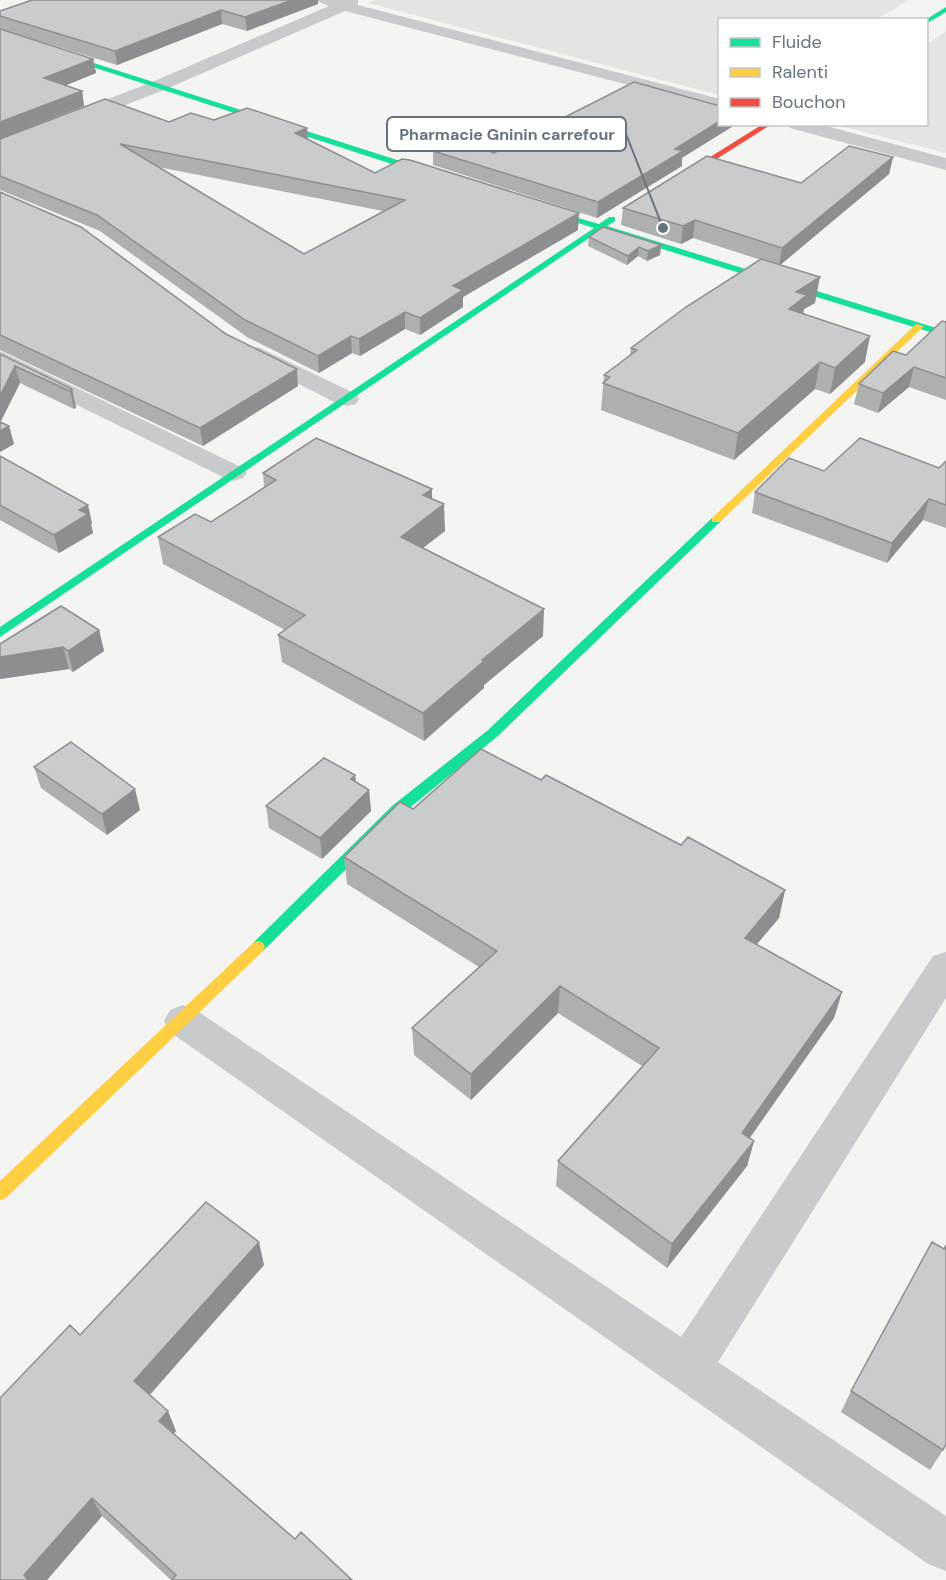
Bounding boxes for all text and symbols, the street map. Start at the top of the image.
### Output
legend [718,18,928,126]
text: Fluide [772,30,822,54]
text: Ralenti [772,60,828,84]
text: Bouchon [772,90,846,114]
callout: Pharmacie Gninin carrefour [387,117,626,151]
text: Pharmacie Gninin carrefour [399,124,615,145]

